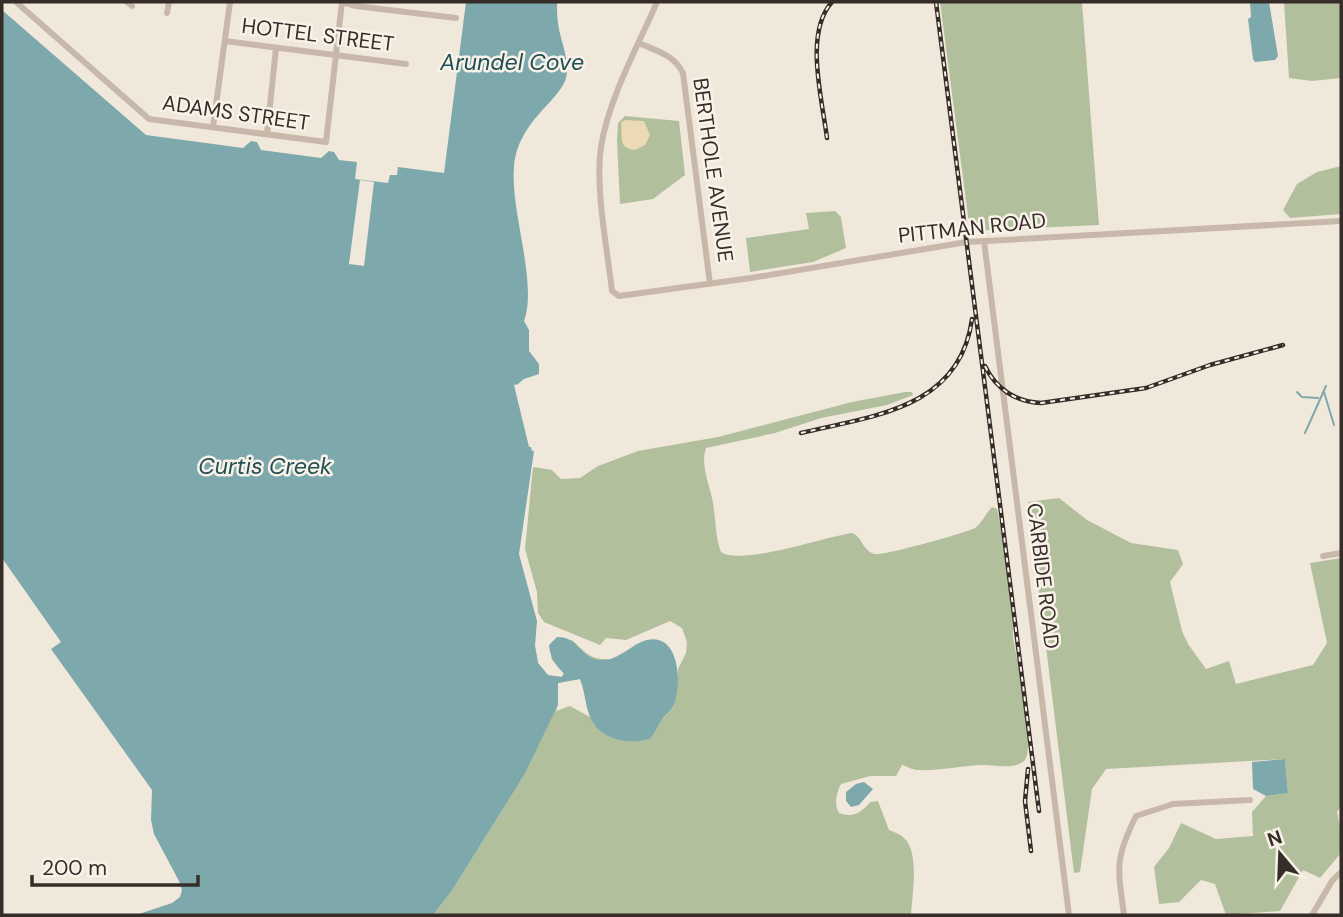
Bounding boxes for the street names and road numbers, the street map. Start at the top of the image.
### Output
street label: HOTTEL STREET [240,12,396,58]
street label: BERTHOLE AVENUE [686,76,740,264]
street label: ADAMS STREET [161,89,312,137]
street label: PITTMAN ROAD [897,206,1047,250]
street label: CARBIDE ROAD [1020,502,1066,650]

